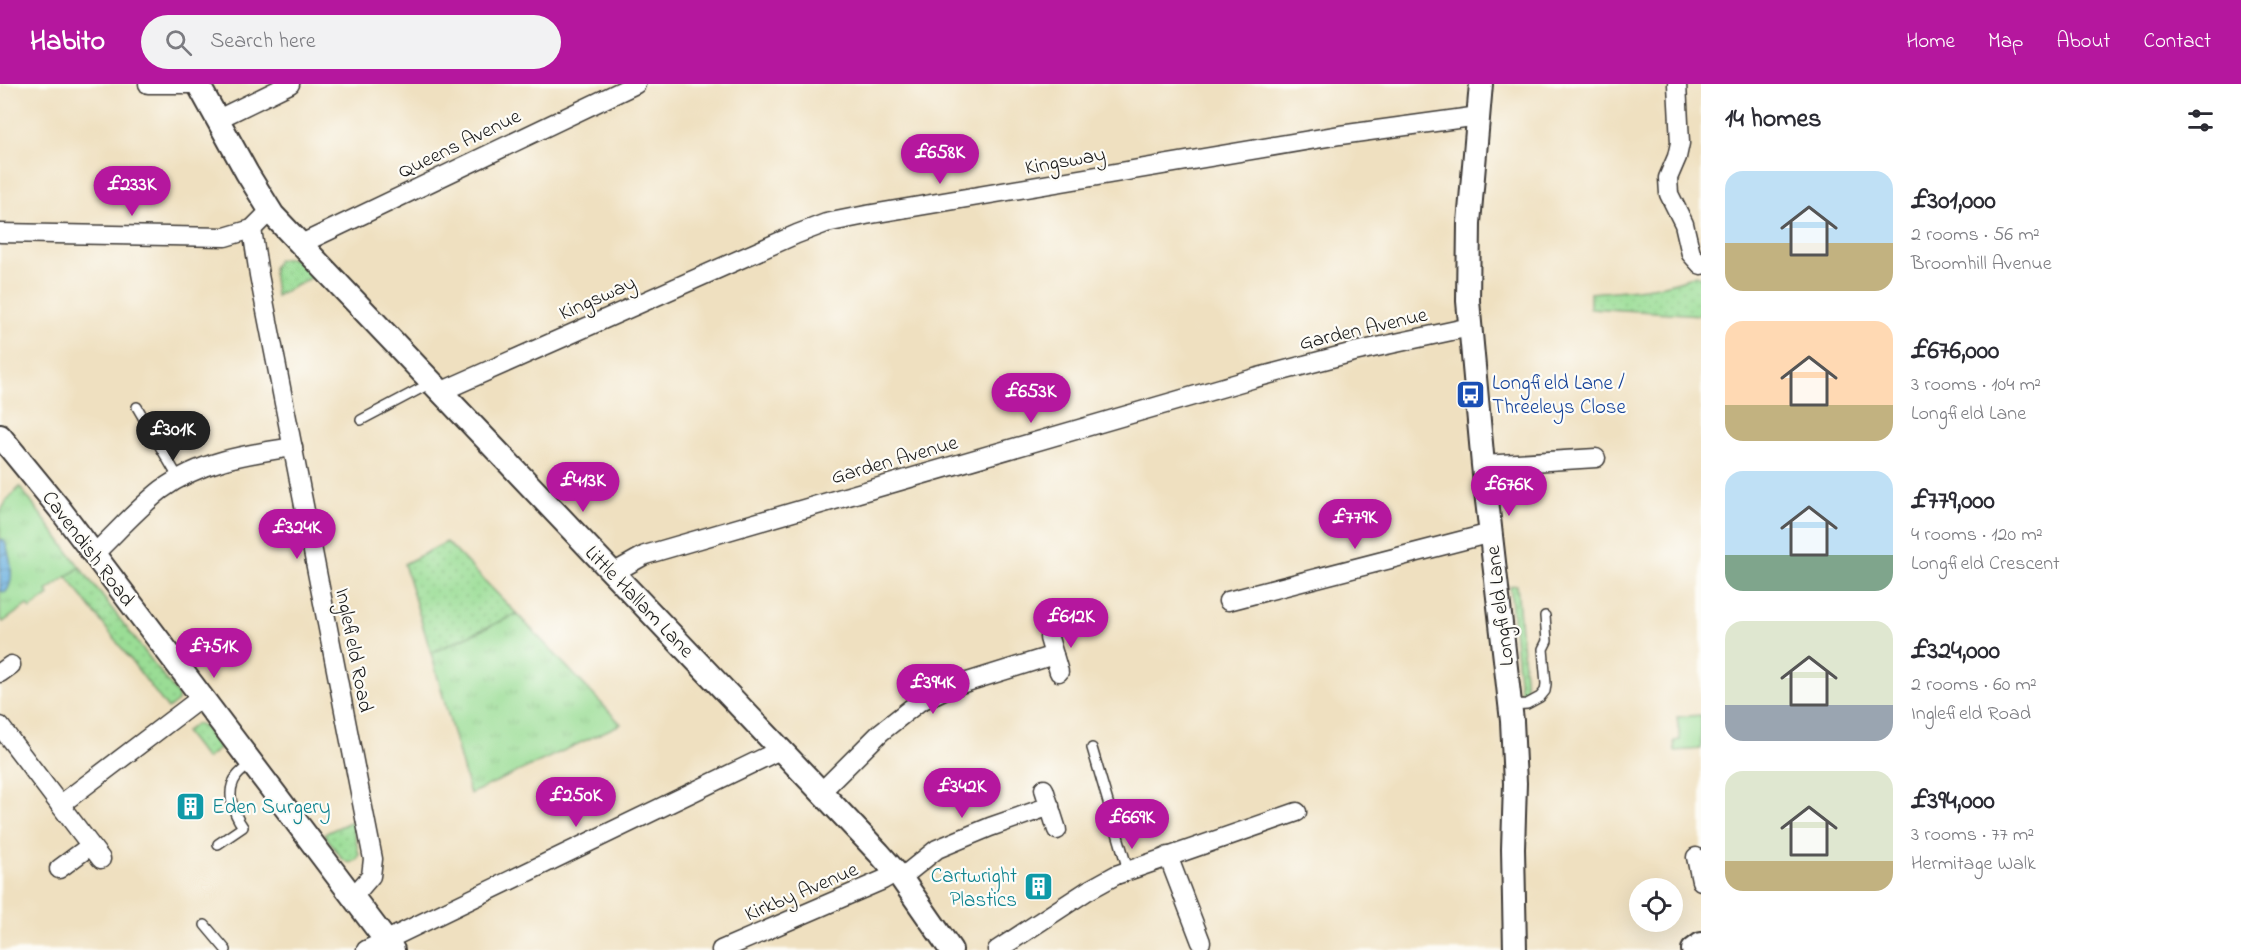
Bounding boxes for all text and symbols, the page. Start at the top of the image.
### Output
search box [141,15,561,69]
text: Habito [30,22,105,63]
icon: search [162,26,195,59]
text: Search here [210,26,316,58]
text: Home [1906,27,1955,57]
text: Map [1988,27,2023,57]
text: About [2056,27,2110,57]
text: Contact [2143,27,2211,57]
text: 14 homes [1725,101,1821,139]
street label: Queens Avenue [393,102,527,188]
icon: filters [2184,104,2217,137]
pin: £658K [898,134,982,185]
text: £658K [915,139,965,168]
street label: Kingsway [1023,140,1108,186]
pin: £233K [90,166,174,217]
text: £233K [108,171,156,200]
text: £301,000 [1911,183,1996,221]
icon: home [1773,195,1845,267]
text: 2 rooms · 56 m² [1911,221,2040,250]
text: Broomhill Avenue [1911,250,2052,279]
street label: Kingsway [555,269,642,331]
street label: Garden Avenue [1296,301,1431,359]
text: £676,000 [1911,333,1999,371]
icon: home [1773,345,1845,417]
place label: Longfield Lane / Threeleys Close [1492,369,1627,425]
text: 3 rooms · 104 m² [1911,371,2041,400]
pin: £653K [989,373,1073,424]
text: £653K [1006,378,1056,407]
bus stop icon: Longfield Lane / Threeleys Close [1455,378,1487,410]
text: Longfield Lane [1911,400,2026,429]
pin: £301K [131,411,215,462]
text: £301K [150,416,196,445]
street label: Garden Avenue [828,428,962,493]
pin: £413K [541,462,625,513]
pin: £676K [1467,466,1551,517]
text: £413K [560,467,606,496]
text: £676K [1485,471,1533,500]
text: £779,000 [1911,483,1995,521]
street label: Cavendish Road [34,485,141,614]
icon: home [1773,495,1845,567]
pin: £779K [1313,499,1397,550]
text: £779K [1333,504,1377,533]
pin: £324K [255,509,339,560]
text: £324K [273,514,321,543]
text: 4 rooms · 120 m² [1911,521,2043,550]
street label: Little Hallam Lane [577,539,701,666]
street label: Longfield Lane [1479,543,1525,668]
text: Longfield Crescent [1911,550,2060,579]
street label: Inglefield Road [324,586,380,716]
pin: £612K [1029,598,1113,649]
text: £612K [1047,603,1095,632]
pin: £751K [172,628,256,679]
text: £751K [190,633,238,662]
text: £324,000 [1911,633,2000,671]
icon: home [1773,645,1845,717]
pin: £394K [891,664,975,715]
text: £394K [911,669,955,698]
text: 2 rooms · 60 m² [1911,671,2037,700]
text: Inglefield Road [1911,700,2031,729]
pin: £342K [920,768,1004,819]
text: £342K [938,773,986,802]
pin: £250K [534,777,618,828]
text: £250K [550,782,602,811]
text: £394,000 [1911,783,1995,821]
building icon: Eden Surgery [175,790,207,822]
place label: Eden Surgery [212,793,331,825]
icon: home [1773,795,1845,867]
pin: £669K [1090,799,1174,850]
text: £669K [1109,804,1155,833]
text: 3 rooms · 77 m² [1911,821,2034,850]
text: Hermitage Walk [1911,850,2036,879]
street label: Kirkby Avenue [740,855,864,932]
place label: Cartwright Plastics [931,862,1017,916]
building icon: Cartwright Plastics [1022,871,1054,903]
map controls [1629,878,1683,932]
button: locate [1629,878,1683,932]

